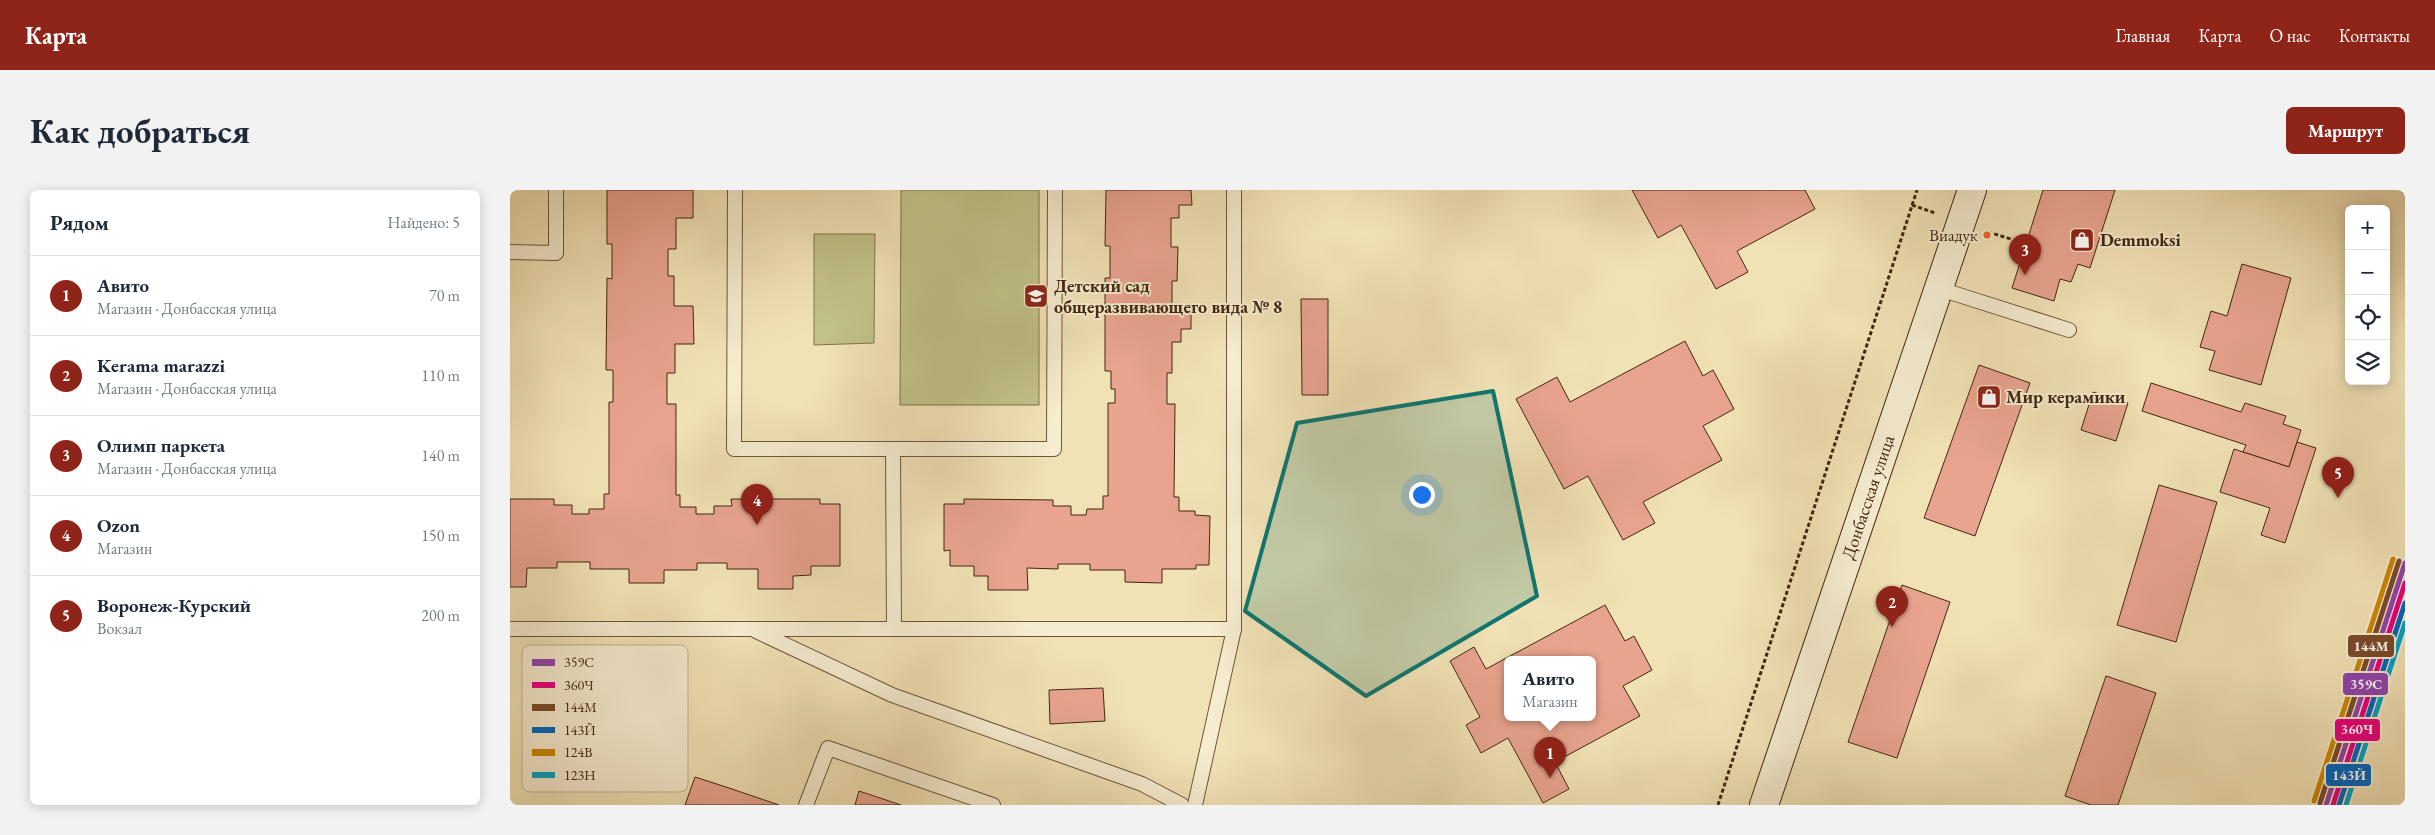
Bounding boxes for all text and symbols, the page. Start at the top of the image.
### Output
text: Карта [25,20,87,51]
text: Главная [2116,24,2170,47]
text: Карта [2198,24,2241,47]
text: О нас [2269,24,2311,47]
text: Контакты [2339,24,2410,47]
button: Маршрут [2286,107,2405,154]
text: Как добраться [30,108,250,153]
map controls [2345,205,2390,385]
button: + [2345,205,2390,250]
text: Рядом [50,209,109,236]
text: Найдено: 5 [388,212,460,233]
place label: Виадук [1929,224,1978,246]
shop icon: Demmoksi [2069,227,2095,253]
place label: Demmoksi [2100,228,2181,251]
marker: Виадук [1982,230,1992,240]
pin: 3 [2009,234,2041,275]
button: − [2345,250,2390,295]
text: Авито [97,273,149,298]
place label: Детский сад общеразвивающего вида № 8 [1054,274,1282,318]
school or university icon: Детский сад общеразвивающего вида № 8 [1023,283,1049,309]
text: 1 [62,285,70,306]
text: 70 m [429,285,460,306]
button: locate [2345,295,2390,340]
text: Магазин · Донбасская улица [97,298,277,319]
button: layers [2345,340,2390,385]
text: Kerama marazzi [97,353,225,378]
text: 2 [62,365,70,386]
text: 110 m [421,365,460,386]
text: Магазин · Донбасская улица [97,378,277,399]
shop icon: Мир керамики [1976,384,2002,410]
place label: Мир керамики [2006,385,2126,408]
street label: Донбасская улица [1836,431,1900,562]
text: Олимп паркета [97,433,225,458]
text: 3 [62,445,70,466]
text: 140 m [421,445,460,466]
pin: 5 [2322,457,2354,498]
text: Магазин · Донбасская улица [97,458,277,479]
your location [1409,482,1435,508]
pin: 4 [741,484,773,525]
text: Ozon [97,513,140,538]
text: 4 [62,525,70,546]
text: 150 m [421,525,460,546]
text: Магазин [97,538,152,559]
pin: 2 [1876,586,1908,627]
text: Воронеж-Курский [97,593,251,618]
text: 5 [62,605,70,626]
text: 200 m [421,605,460,626]
text: Вокзал [97,618,142,639]
line badge: 144М [2347,634,2395,658]
text: 144М [2353,637,2389,655]
legend [522,645,688,792]
text: 359С [564,653,594,671]
popup [1504,656,1596,721]
text: Авито [1522,666,1574,691]
line badge: 359С [2342,672,2389,696]
text: 359С [2350,675,2382,693]
text: 360Ч [564,676,594,694]
text: Магазин [1522,691,1578,712]
text: 144М [564,698,597,716]
line badge: 360Ч [2334,718,2381,742]
text: 360Ч [2341,720,2373,738]
text: 143Й [564,721,596,739]
pin: 1 [1534,737,1566,778]
text: 124В [564,743,592,761]
line badge: 143Й [2325,763,2372,787]
text: 123Н [564,766,596,784]
text: 143Й [2332,766,2366,784]

